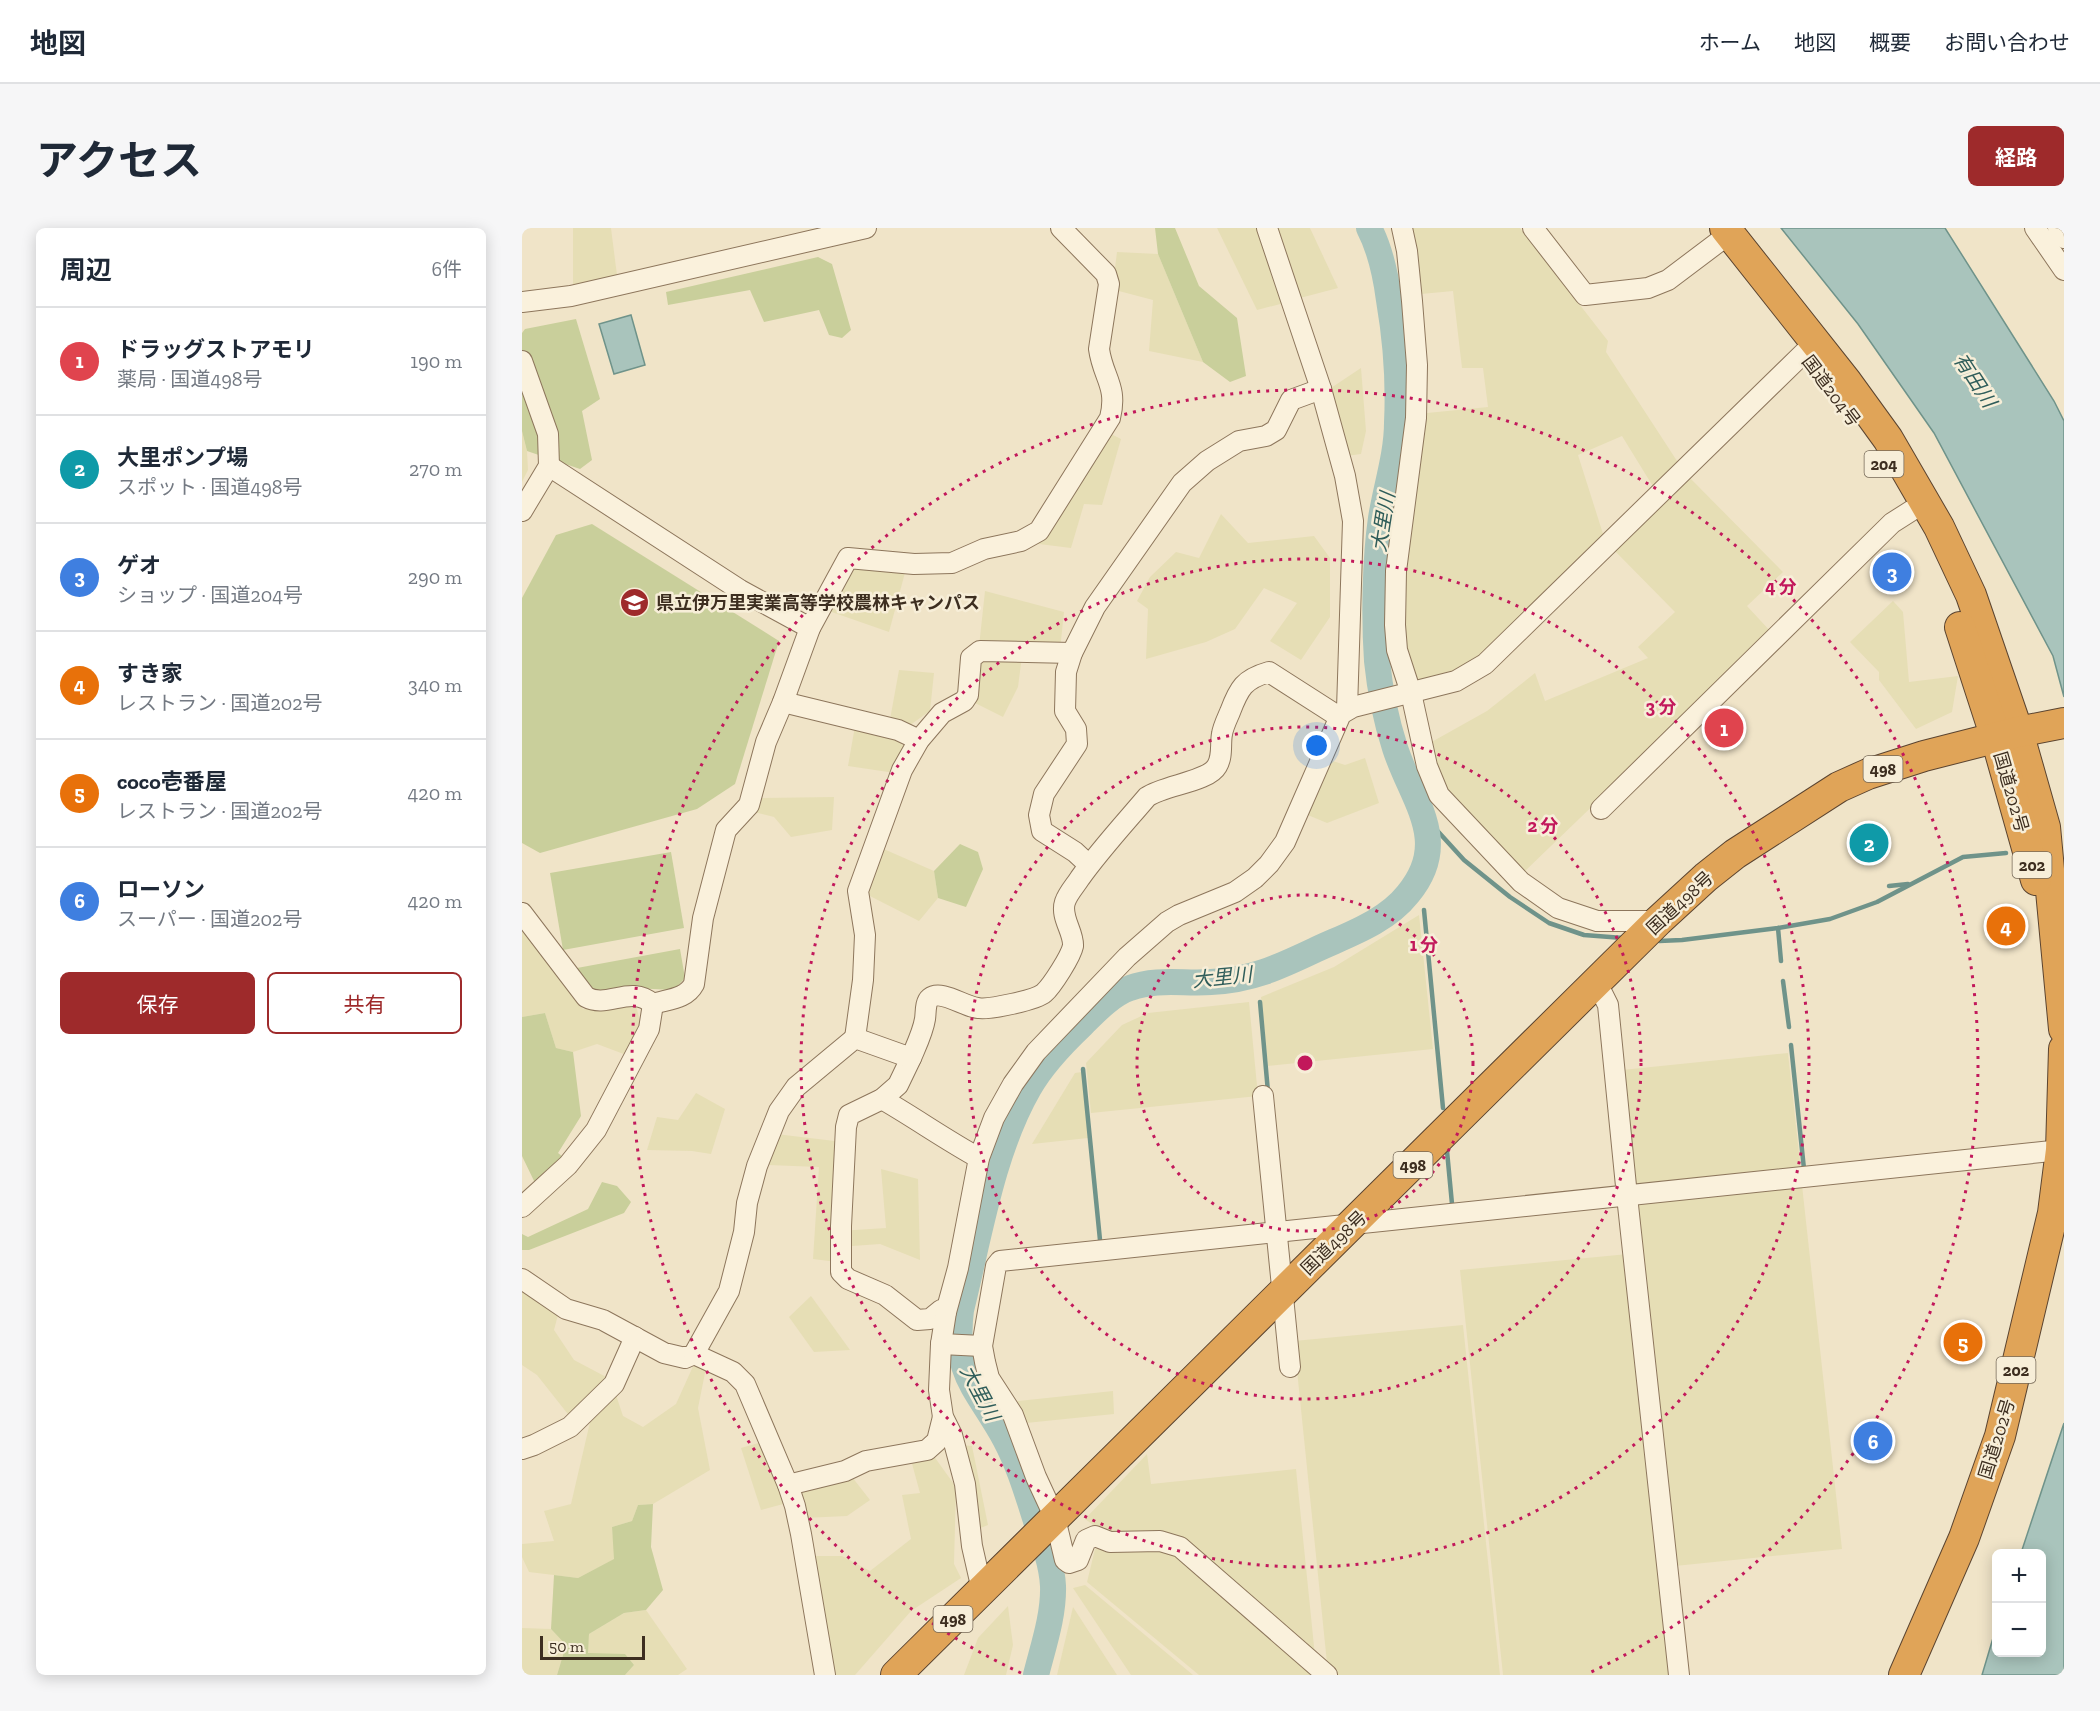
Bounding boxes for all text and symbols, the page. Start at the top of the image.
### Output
text: 地図 [30,27,86,60]
text: ホーム [1699,30,1761,55]
text: 地図 [1794,30,1836,55]
text: 概要 [1869,30,1911,55]
text: お問い合わせ [1944,30,2070,55]
button: 経路 [1968,126,2064,186]
text: アクセス [36,135,202,186]
text: 周辺 [60,254,112,286]
text: 6件 [431,257,462,281]
text: ドラッグストアモリ [117,336,315,363]
water label: 有田川 [1949,348,2002,413]
text: 1 [75,349,84,373]
text: 190 m [410,349,462,373]
street label: 国道204号 [1797,351,1865,431]
text: 薬局 · 国道498号 [117,367,263,391]
text: 大里ポンプ場 [117,444,248,471]
road number: 204 [1864,451,1904,477]
text: 2 [74,457,85,481]
text: 270 m [409,457,462,481]
text: スポット · 国道498号 [117,475,303,499]
water label: 大里川 [1366,489,1400,554]
pin: 3 [1872,550,1912,594]
text: ゲオ [117,552,161,579]
text: 3 [74,565,85,589]
text: 290 m [408,565,462,589]
text: 4 分 [1765,576,1797,598]
text: ショップ · 国道204号 [117,583,303,607]
school or university icon: 県立伊万里実業高等学校農林キャンパス [619,587,651,619]
place label: 県立伊万里実業高等学校農林キャンパス [656,592,980,614]
text: すき家 [117,660,183,687]
text: 4 [74,673,85,697]
text: 340 m [408,673,462,697]
text: レストラン · 国道202号 [117,691,323,715]
text: 3 分 [1646,696,1676,718]
pin: 1 [1704,706,1744,750]
your location [1302,731,1331,760]
street label: 国道202号 [1989,749,2033,835]
road number: 498 [1864,756,1902,782]
text: coco壱番屋 [117,768,227,795]
text: 5 [74,781,85,805]
text: 420 m [408,781,462,805]
text: レストラン · 国道202号 [117,799,323,823]
text: 2 分 [1527,815,1559,837]
pin: 2 [1850,820,1888,866]
road number: 202 [2012,852,2052,878]
street label: 国道498号 [1642,867,1718,939]
text: ローソン [117,876,205,903]
text: 6 [74,889,85,913]
text: 420 m [408,889,462,913]
pin: 4 [1986,904,2026,948]
text: スーパー · 国道202号 [117,907,302,931]
text: 1 分 [1410,934,1438,956]
water label: 大里川 [1191,962,1255,992]
button: 保存 [60,972,255,1034]
button: 共有 [267,972,462,1034]
centre of rings [1295,1053,1315,1073]
road number: 498 [1394,1152,1432,1178]
street label: 国道498号 [1297,1206,1371,1280]
pin: 5 [1944,1320,1982,1364]
road number: 202 [1996,1357,2036,1383]
water label: 大里川 [955,1361,1006,1427]
street label: 国道202号 [1974,1396,2020,1482]
pin: 6 [1854,1418,1892,1464]
map controls [1992,1549,2046,1657]
button: + [1992,1549,2046,1603]
button: − [1992,1603,2046,1657]
road number: 498 [934,1606,972,1632]
scale bar [540,1633,645,1660]
text: 50 m [549,1637,584,1656]

